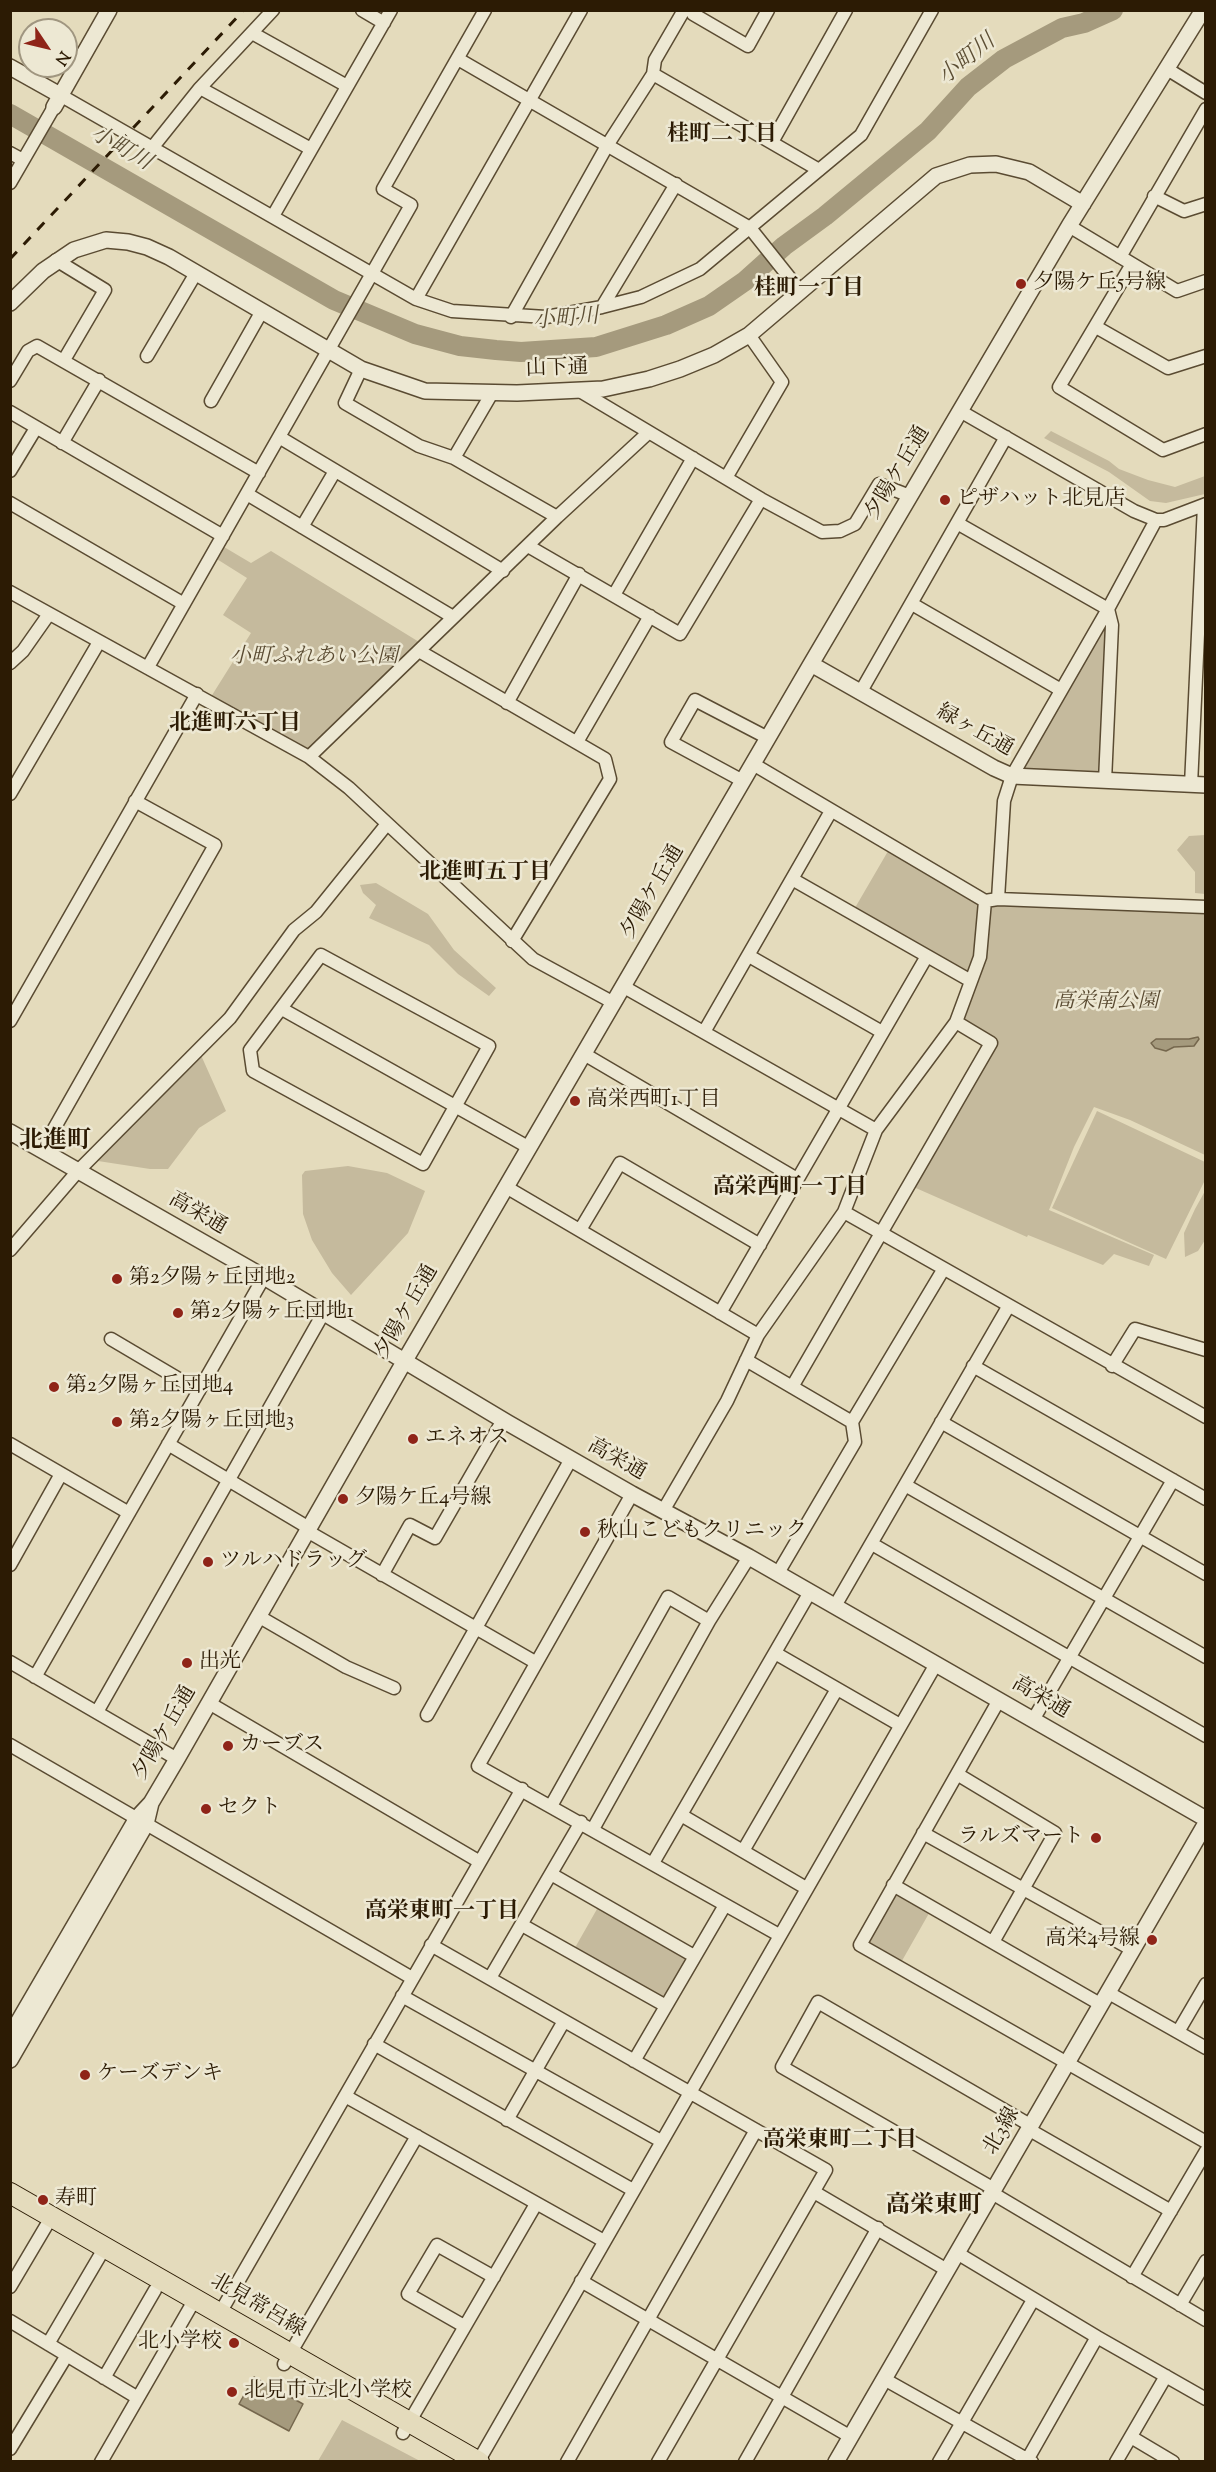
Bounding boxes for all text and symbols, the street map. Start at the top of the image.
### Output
north arrow [18,18,78,78]
water label: 小町川 [934,30,1002,92]
text: N [48,46,75,69]
water label: 小町川 [85,122,155,178]
district label: 桂町二丁目 [667,123,777,149]
place label: 夕陽ケ丘5号線 [1033,271,1166,297]
district label: 桂町一丁目 [754,277,864,303]
marker: 夕陽ケ丘5号線 [1014,277,1028,291]
water label: 小町川 [532,305,600,337]
street label: 山下通 [525,356,589,384]
street label: 夕陽ケ丘通 [861,423,937,525]
place label: ピザハット北見店 [957,487,1125,513]
marker: ピザハット北見店 [938,493,952,507]
park label: 小町ふれあい公園 [230,645,398,671]
street label: 緑ヶ丘通 [931,701,1017,763]
district label: 北進町六丁目 [169,712,301,738]
street label: 夕陽ケ丘通 [617,841,691,945]
district label: 北進町五丁目 [419,861,551,887]
park label: 高栄南公園 [1054,990,1158,1016]
place label: 高栄西町1丁目 [587,1088,720,1114]
marker: 高栄西町1丁目 [568,1094,582,1108]
district label: 北進町 [19,1129,91,1157]
district label: 高栄西町一丁目 [713,1176,867,1202]
street label: 高栄通 [163,1188,231,1242]
street label: 夕陽ケ丘通 [371,1261,445,1365]
place label: 第2夕陽ヶ丘団地2 [129,1266,296,1292]
marker: 第2夕陽ヶ丘団地2 [110,1272,124,1286]
place label: 第2夕陽ヶ丘団地1 [190,1300,354,1326]
marker: 第2夕陽ヶ丘団地1 [171,1306,185,1320]
place label: 第2夕陽ヶ丘団地4 [66,1374,233,1400]
marker: 第2夕陽ヶ丘団地4 [47,1380,61,1394]
place label: 第2夕陽ヶ丘団地3 [129,1409,294,1435]
marker: 第2夕陽ヶ丘団地3 [110,1415,124,1429]
place label: エネオス [425,1426,509,1452]
marker: エネオス [406,1432,420,1446]
street label: 高栄通 [582,1435,650,1487]
place label: 夕陽ケ丘4号線 [355,1486,492,1512]
marker: 夕陽ケ丘4号線 [336,1492,350,1506]
place label: 秋山こどもクリニック [597,1519,807,1545]
marker: 秋山こどもクリニック [578,1525,592,1539]
place label: ツルハドラッグ [220,1549,367,1575]
marker: ツルハドラッグ [201,1555,215,1569]
place label: 出光 [199,1650,241,1676]
marker: 出光 [180,1656,194,1670]
street label: 高栄通 [1006,1672,1074,1726]
street label: 夕陽ケ丘通 [129,1682,203,1786]
place label: カーブス [240,1733,324,1759]
marker: カーブス [221,1739,235,1753]
place label: セクト [218,1796,281,1822]
marker: セクト [199,1802,213,1816]
place label: ラルズマート [958,1825,1084,1851]
marker: ラルズマート [1089,1831,1103,1845]
district label: 高栄東町一丁目 [365,1900,519,1926]
place label: 高栄4号線 [1045,1927,1140,1953]
marker: 高栄4号線 [1145,1933,1159,1947]
place label: ケーズデンキ [97,2062,223,2088]
marker: ケーズデンキ [78,2068,92,2082]
street label: 北3線 [979,2104,1027,2160]
district label: 高栄東町二丁目 [763,2129,917,2155]
place label: 寿町 [55,2187,97,2213]
marker: 寿町 [36,2193,50,2207]
district label: 高栄東町 [886,2194,982,2222]
street label: 北見常呂線 [205,2270,309,2344]
place label: 北小学校 [138,2330,222,2356]
marker: 北小学校 [227,2336,241,2350]
place label: 北見市立北小学校 [244,2379,412,2405]
marker: 北見市立北小学校 [225,2385,239,2399]

